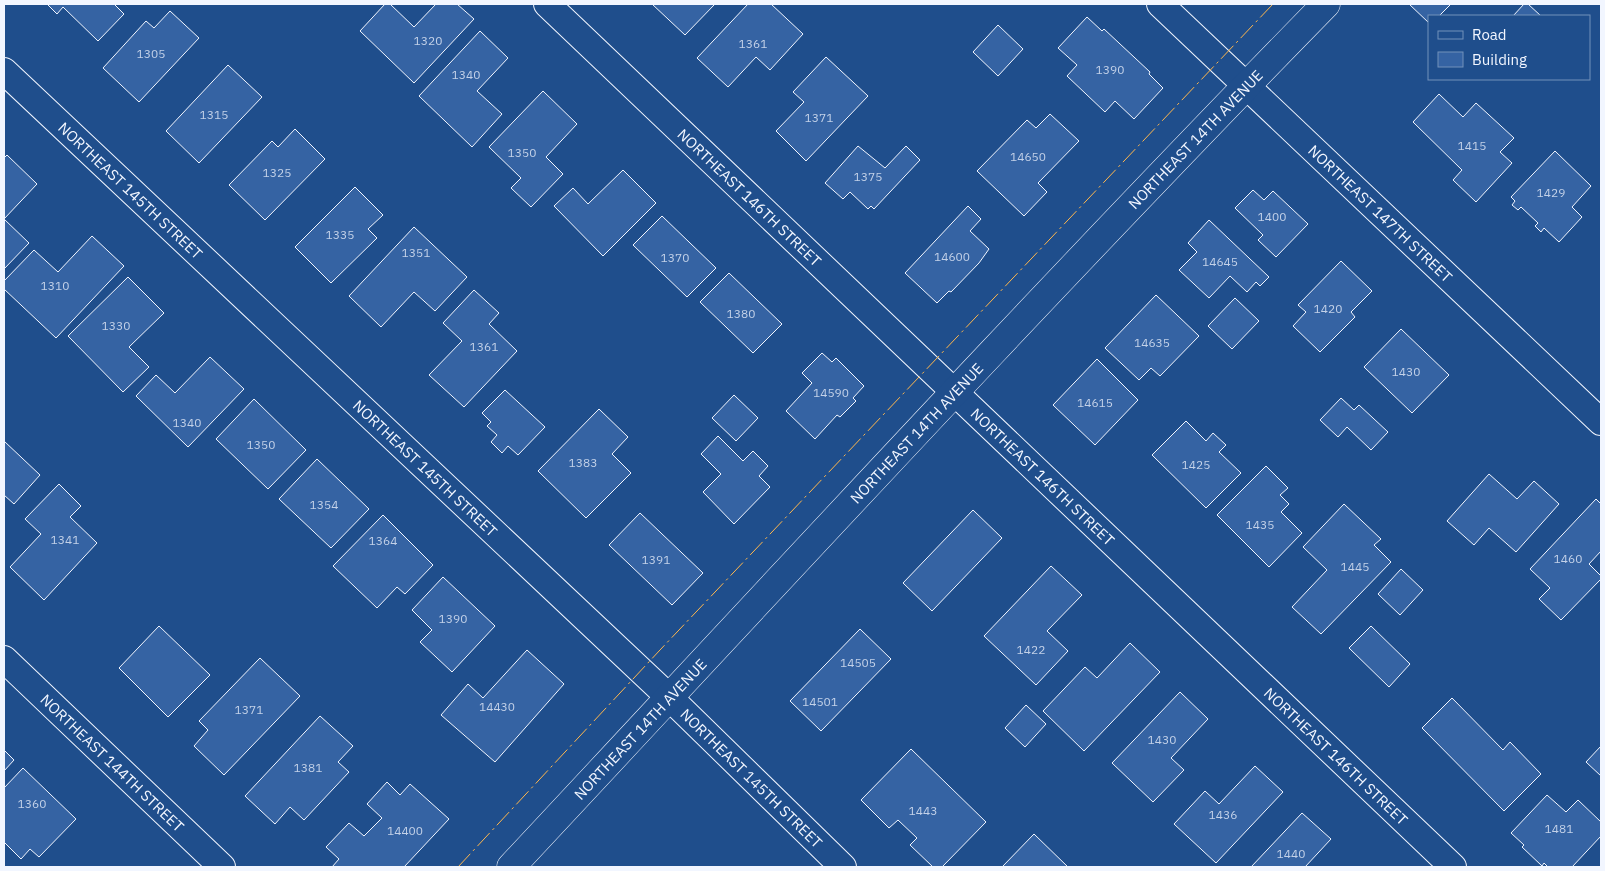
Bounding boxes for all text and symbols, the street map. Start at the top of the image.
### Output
legend [1428,15,1590,80]
text: Road [1472,25,1507,44]
house number: 1320 [414,33,442,48]
house number: 1361 [739,36,767,51]
house number: 1305 [137,46,165,61]
text: Building [1472,50,1527,69]
house number: 1390 [1096,62,1124,77]
street label: NORTHEAST 14TH AVENUE [1124,65,1266,213]
house number: 1340 [452,67,480,82]
house number: 1315 [200,107,228,122]
house number: 1371 [805,110,833,125]
street label: NORTHEAST 145TH STREET [55,118,207,263]
street label: NORTHEAST 146TH STREET [674,124,826,270]
house number: 1415 [1458,138,1486,153]
street label: NORTHEAST 147TH STREET [1305,140,1457,286]
house number: 1350 [508,145,536,160]
house number: 14650 [1010,149,1046,164]
house number: 1325 [263,165,291,180]
house number: 1375 [854,169,882,184]
house number: 1429 [1537,185,1565,200]
house number: 1400 [1258,209,1286,224]
house number: 1335 [326,227,354,242]
house number: 1351 [402,245,430,260]
house number: 14600 [934,249,970,264]
house number: 1370 [661,250,689,265]
house number: 14645 [1202,254,1238,269]
house number: 1310 [41,278,69,293]
house number: 1420 [1314,301,1342,316]
house number: 1380 [727,306,755,321]
house number: 1330 [102,318,130,333]
house number: 14635 [1134,335,1170,350]
house number: 1361 [470,339,498,354]
street label: NORTHEAST 14TH AVENUE [846,359,987,507]
house number: 1430 [1392,364,1420,379]
house number: 14590 [813,385,849,400]
street label: NORTHEAST 145TH STREET [349,395,502,541]
house number: 14615 [1077,395,1113,410]
street label: NORTHEAST 146TH STREET [967,404,1119,550]
house number: 1340 [173,415,201,430]
house number: 1350 [247,437,275,452]
house number: 1383 [569,455,597,470]
house number: 1425 [1182,457,1210,472]
house number: 1354 [310,497,338,512]
house number: 1435 [1246,517,1274,532]
house number: 1341 [51,532,79,547]
house number: 1364 [369,533,397,548]
house number: 1460 [1554,551,1582,566]
house number: 1391 [642,552,670,567]
house number: 1445 [1341,559,1369,574]
house number: 1390 [439,611,467,626]
house number: 1422 [1017,642,1045,657]
street label: NORTHEAST 14TH AVENUE [570,654,710,803]
house number: 14505 [840,655,876,670]
street label: NORTHEAST 146TH STREET [1260,683,1412,829]
street label: NORTHEAST 144TH STREET [37,690,189,836]
house number: 14501 [802,694,838,709]
house number: 14430 [479,699,515,714]
house number: 1371 [235,702,263,717]
street label: NORTHEAST 145TH STREET [677,704,827,852]
house number: 1430 [1148,732,1176,747]
house number: 1381 [294,760,322,775]
house number: 1360 [18,796,46,811]
house number: 1443 [909,803,937,818]
house number: 1436 [1209,807,1237,822]
house number: 1481 [1545,821,1573,836]
house number: 14400 [387,823,423,838]
house number: 1440 [1277,846,1305,861]

